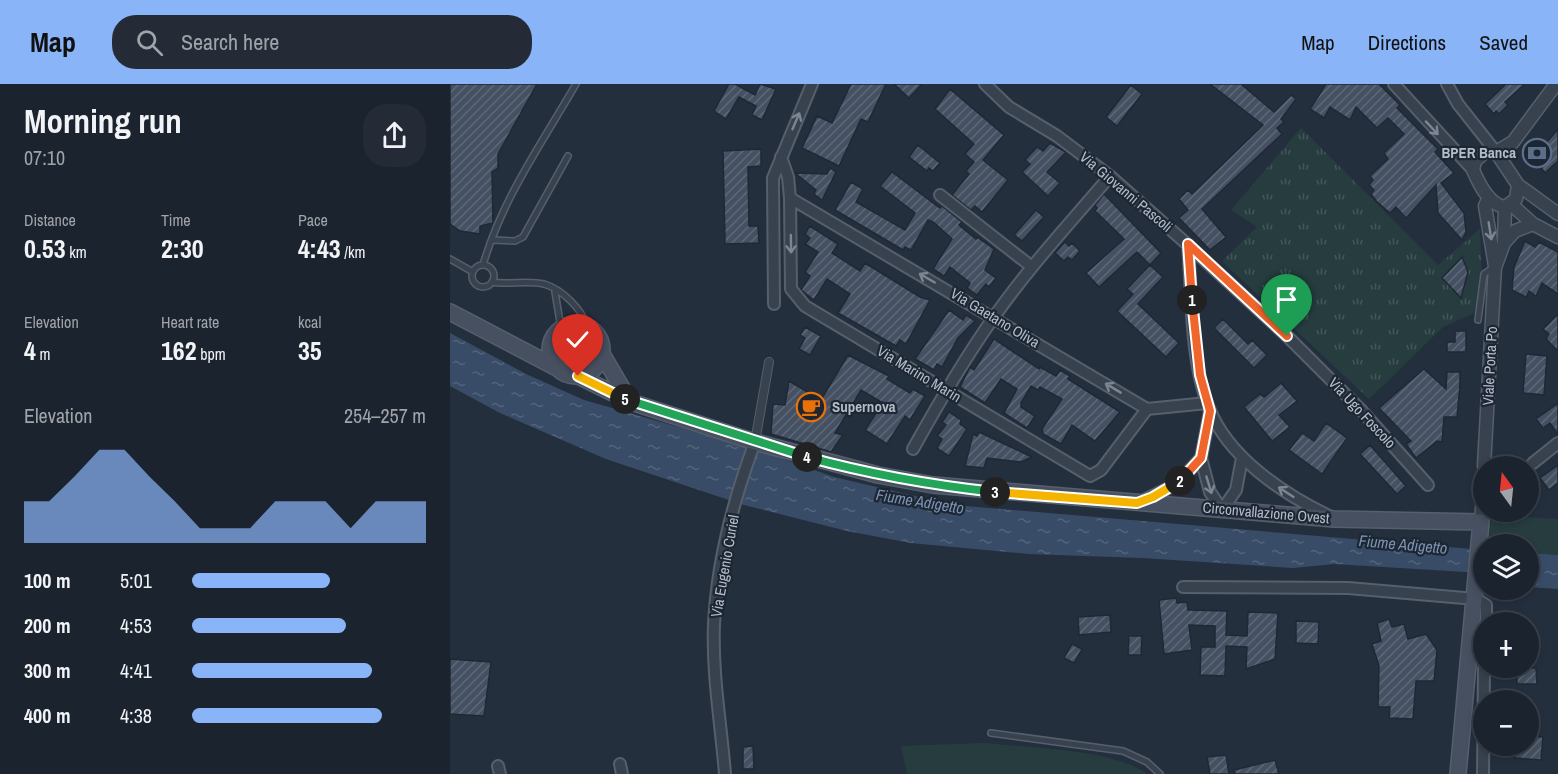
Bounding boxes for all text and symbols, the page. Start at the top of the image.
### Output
search box [112,15,532,69]
text: Map [30,23,76,61]
icon: search [133,26,166,59]
text: Search here [181,27,279,57]
text: Map [1301,28,1335,57]
text: Directions [1368,28,1446,57]
text: Saved [1479,28,1528,57]
text: Morning run [24,99,182,143]
button: share [363,104,426,167]
one-way arrow [791,112,802,130]
one-way arrow [1425,120,1439,135]
bank icon: BPER Banca [1521,137,1553,169]
place label: BPER Banca [1441,142,1516,163]
text: 07:10 [24,144,65,171]
street label: Via Giovanni Pascoli [1075,146,1177,237]
text: Distance [24,209,76,231]
text: Time [161,209,191,231]
text: Pace [298,209,328,231]
one-way arrow [1484,221,1495,241]
text: 0.53 [24,231,66,266]
text: 2:30 [161,231,204,266]
text: 4:43 [298,231,341,266]
one-way arrow [785,233,797,253]
text: km [66,241,87,263]
text: /km [341,241,365,263]
one-way arrow [919,271,936,283]
pin [1261,274,1312,336]
street label: Via Gaetano Oliva [947,283,1044,353]
icon: arrive [1270,283,1303,316]
pin: 1 [1177,285,1207,315]
text: 1 [1188,289,1196,311]
text: Elevation [24,311,79,333]
text: Heart rate [161,311,219,333]
text: kcal [298,311,321,333]
pin [552,314,603,376]
icon: check [561,323,594,356]
street label: Viale Porta Po [1477,326,1502,406]
text: 4 [24,333,36,368]
text: 162 [161,333,197,368]
text: 35 [298,333,322,368]
street label: Via Marino Marin [873,340,965,407]
text: m [36,343,50,365]
text: bpm [197,343,226,365]
street label: Via Ugo Foscolo [1324,373,1401,453]
one-way arrow [1105,382,1122,394]
pin: 5 [610,384,640,414]
text: 5 [621,388,629,410]
cafe icon: Supernova [795,391,827,423]
place label: Supernova [832,396,896,417]
text: Elevation [24,402,92,429]
text: 254–257 m [344,402,426,429]
pin: 4 [792,442,822,472]
text: 4 [803,446,811,468]
north arrow [1473,456,1539,522]
map controls [1473,456,1539,756]
pin: 2 [1165,466,1195,496]
text: 2 [1176,470,1184,492]
one-way arrow [1204,475,1215,494]
pin: 3 [980,477,1010,507]
text: 3 [991,481,999,503]
water label: Fiume Adigetto [874,483,966,519]
one-way arrow [1278,486,1294,498]
street label: Circonvallazione Ovest [1202,497,1331,529]
street label: Via Eugenio Curiel [705,513,744,619]
water label: Fiume Adigetto [1358,529,1448,559]
button: layers [1473,534,1539,600]
text: 100 m [24,567,71,594]
text: 5:01 [120,567,152,594]
text: 200 m [24,612,71,639]
text: 4:53 [120,612,152,639]
button: + [1473,612,1539,678]
text: 300 m [24,657,71,684]
text: 4:41 [120,657,152,684]
button: − [1473,690,1539,756]
text: 400 m [24,702,71,729]
text: 4:38 [120,702,152,729]

